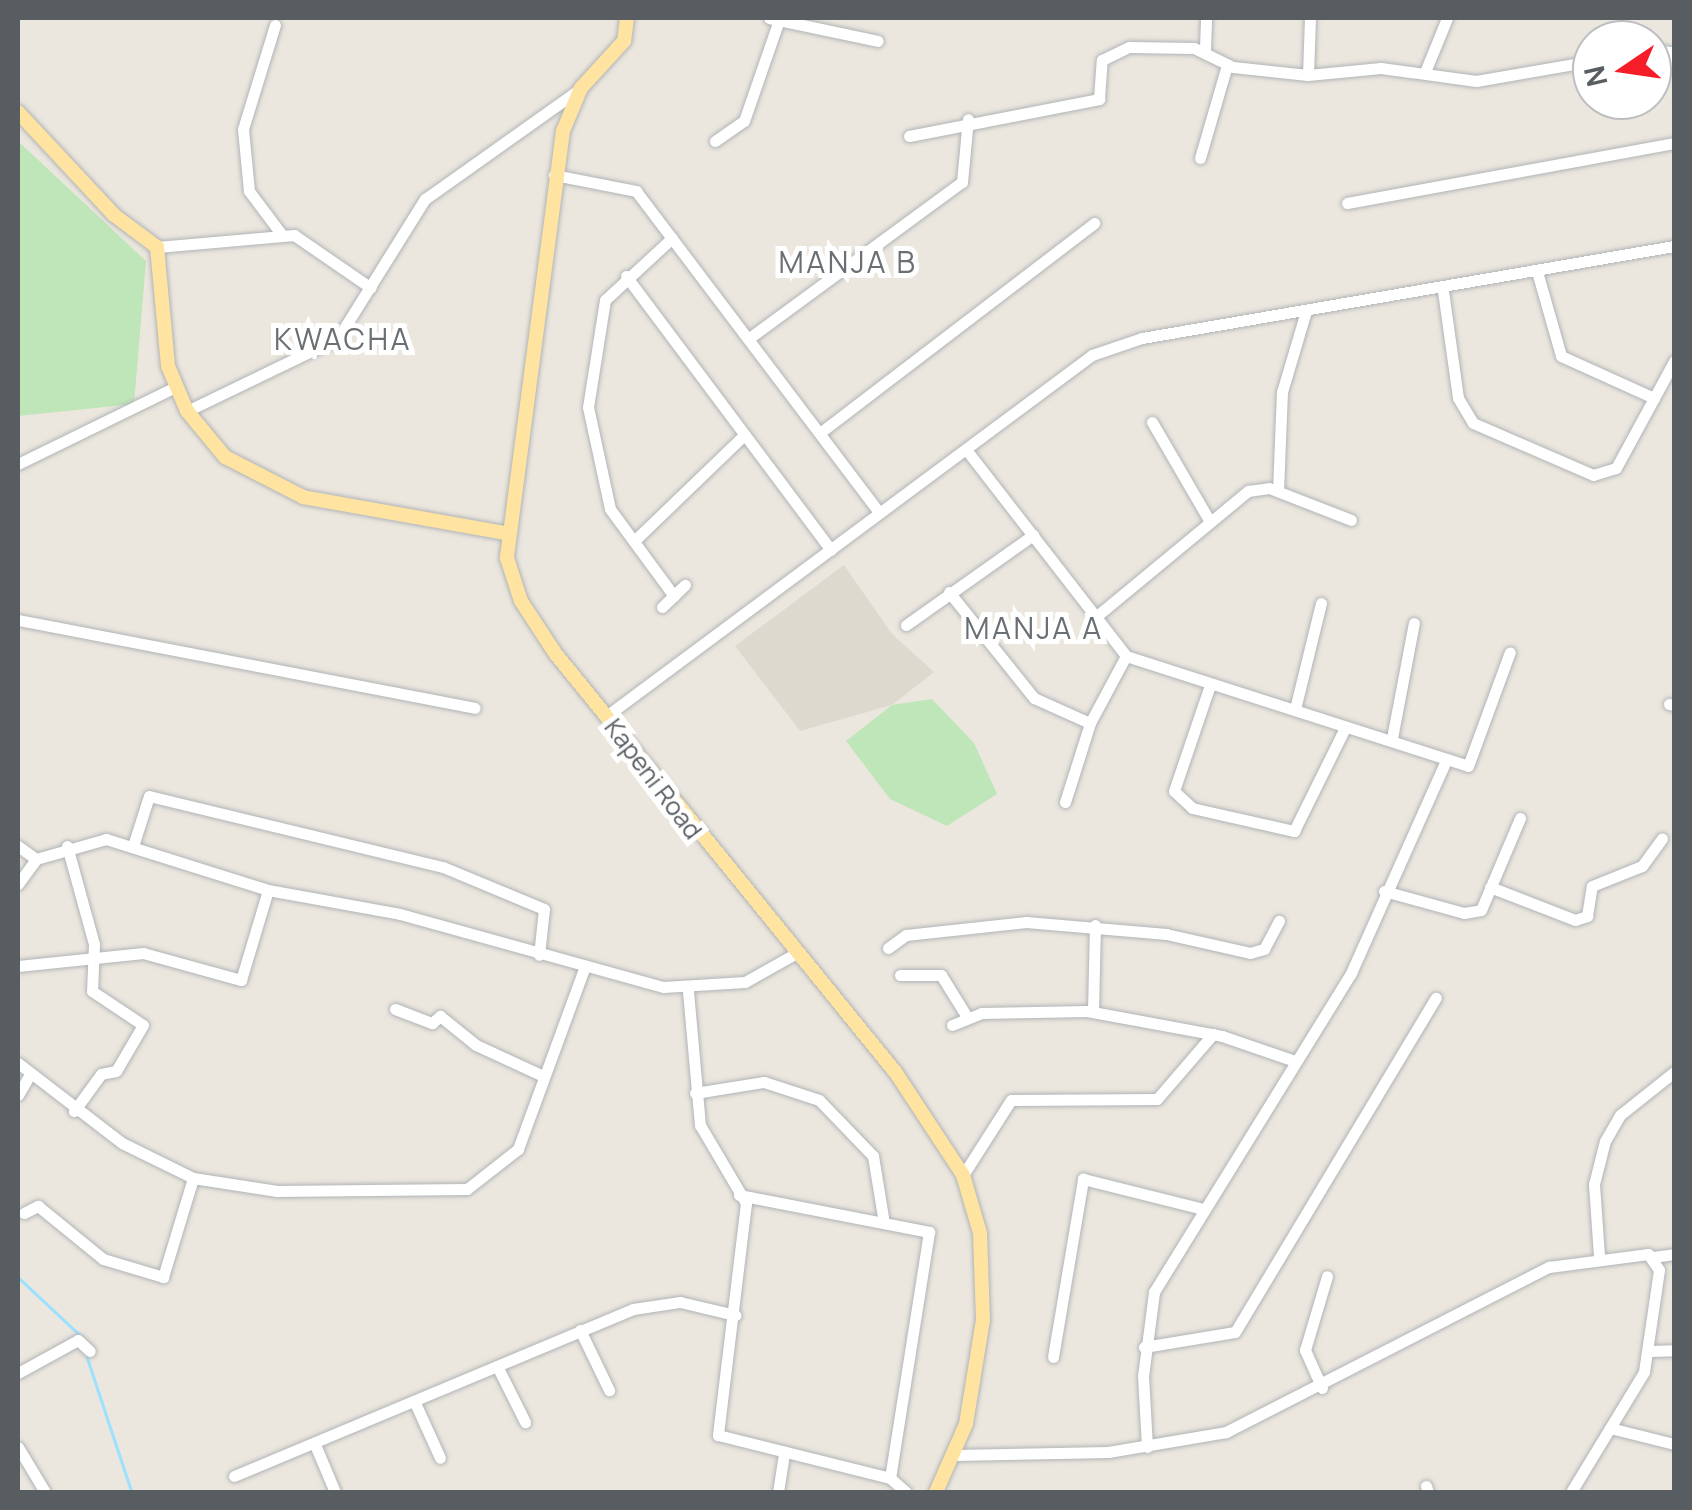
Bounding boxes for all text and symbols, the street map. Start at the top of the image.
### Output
north arrow [1572,20,1672,120]
text: N [1574,62,1615,90]
district label: MANJA B [779,244,917,280]
district label: KWACHA [274,321,412,357]
district label: MANJA A [964,610,1104,646]
street label: Kapeni Road [598,713,708,845]

